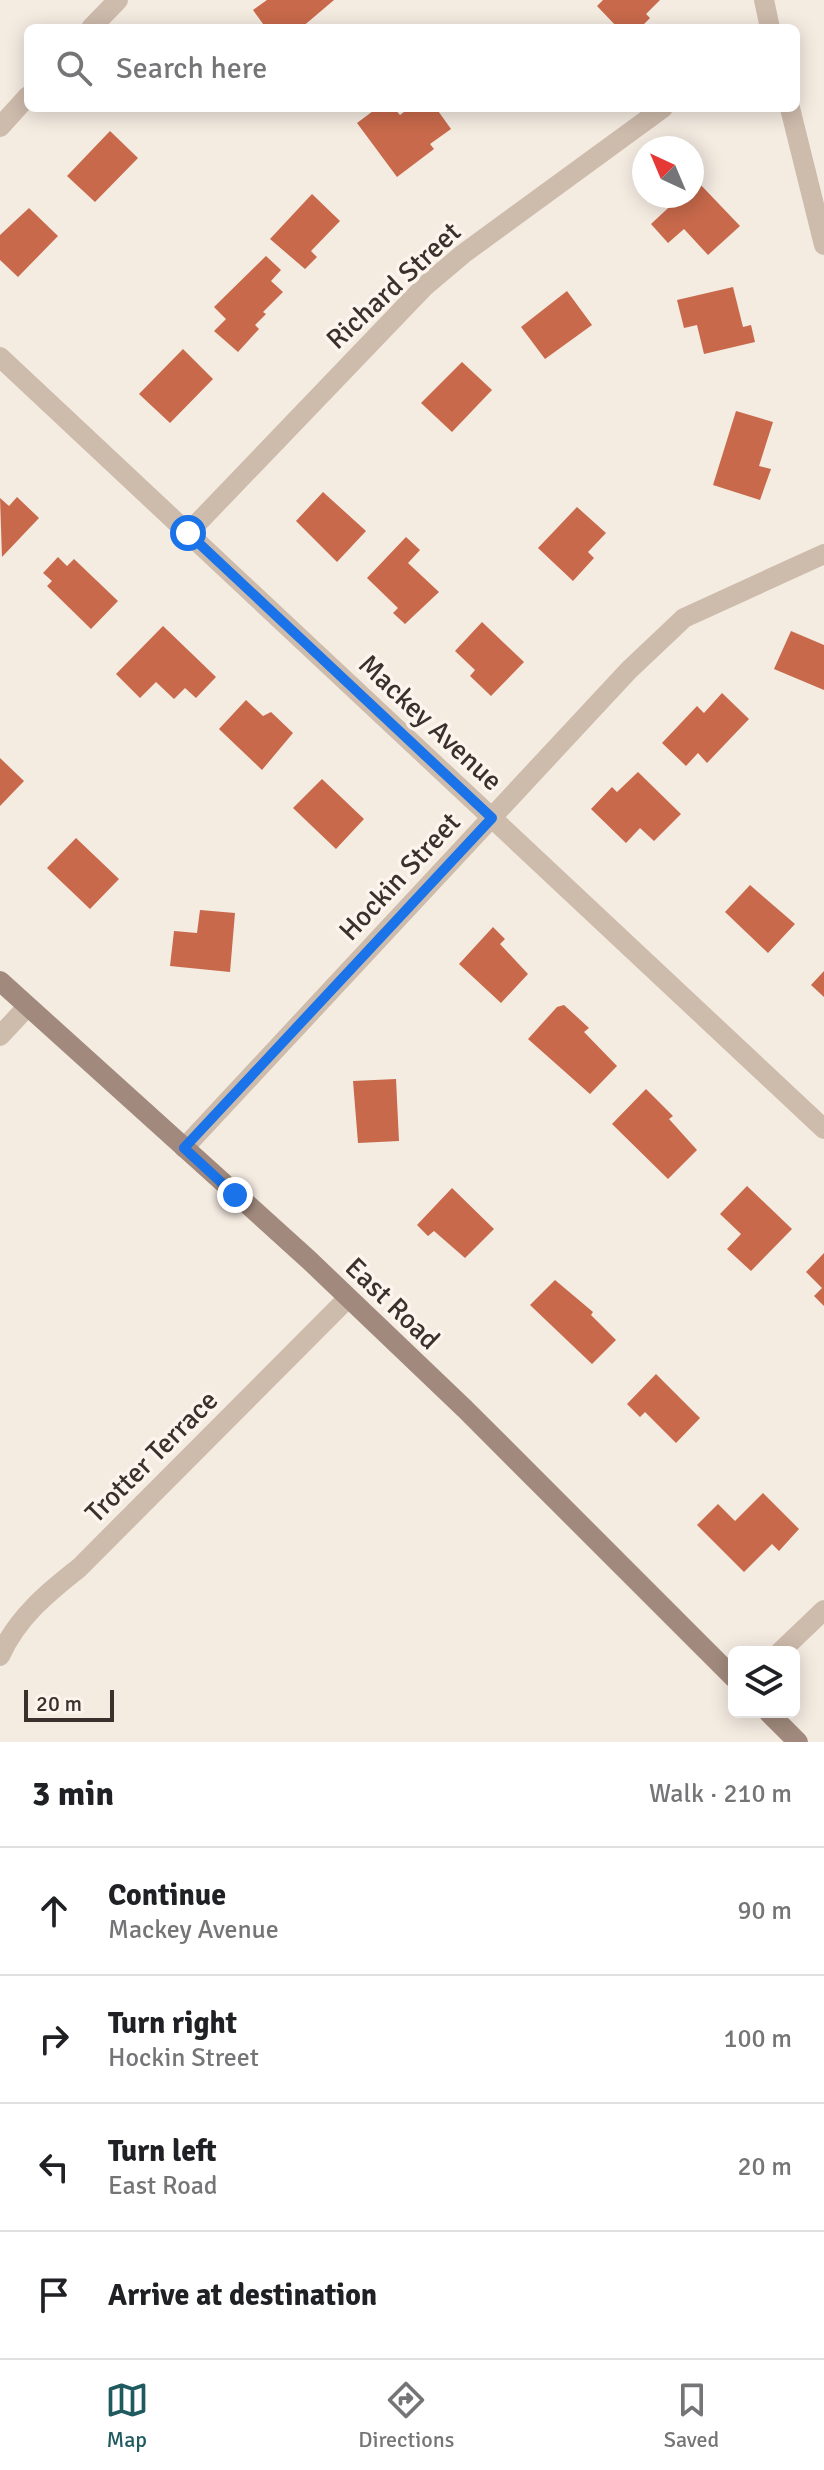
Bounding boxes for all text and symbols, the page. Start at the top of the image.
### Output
search box [24,24,800,112]
icon: search [52,46,96,90]
text: Search here [116,50,267,87]
north arrow [632,136,704,208]
street label: Richard Street [320,215,468,356]
route start [170,515,206,551]
street label: Mackey Avenue [351,648,509,798]
street label: Hockin Street [332,806,468,948]
route end [217,1177,253,1213]
street label: East Road [338,1251,447,1357]
street label: Trotter Terrace [78,1383,225,1530]
map controls [728,1646,800,1718]
button: layers [728,1646,800,1718]
scale bar [24,1686,114,1722]
text: 20 m [36,1690,82,1717]
text: 3 min [32,1773,114,1815]
text: Walk · 210 m [649,1778,792,1810]
text: Continue [108,1877,226,1914]
icon: ahead [32,1889,76,1933]
text: 90 m [737,1895,792,1927]
text: Mackey Avenue [108,1914,279,1946]
text: Turn right [108,2005,237,2042]
icon: right [32,2017,76,2061]
text: 100 m [723,2023,792,2055]
text: Hockin Street [108,2042,259,2074]
text: Turn left [108,2133,217,2170]
icon: left [32,2145,76,2189]
text: 20 m [737,2151,792,2183]
text: East Road [108,2170,218,2202]
icon: arrive [32,2273,76,2317]
text: Arrive at destination [108,2277,377,2314]
tab: Map [105,2378,149,2453]
tab: Directions [358,2378,454,2453]
tab: Saved [664,2378,719,2453]

